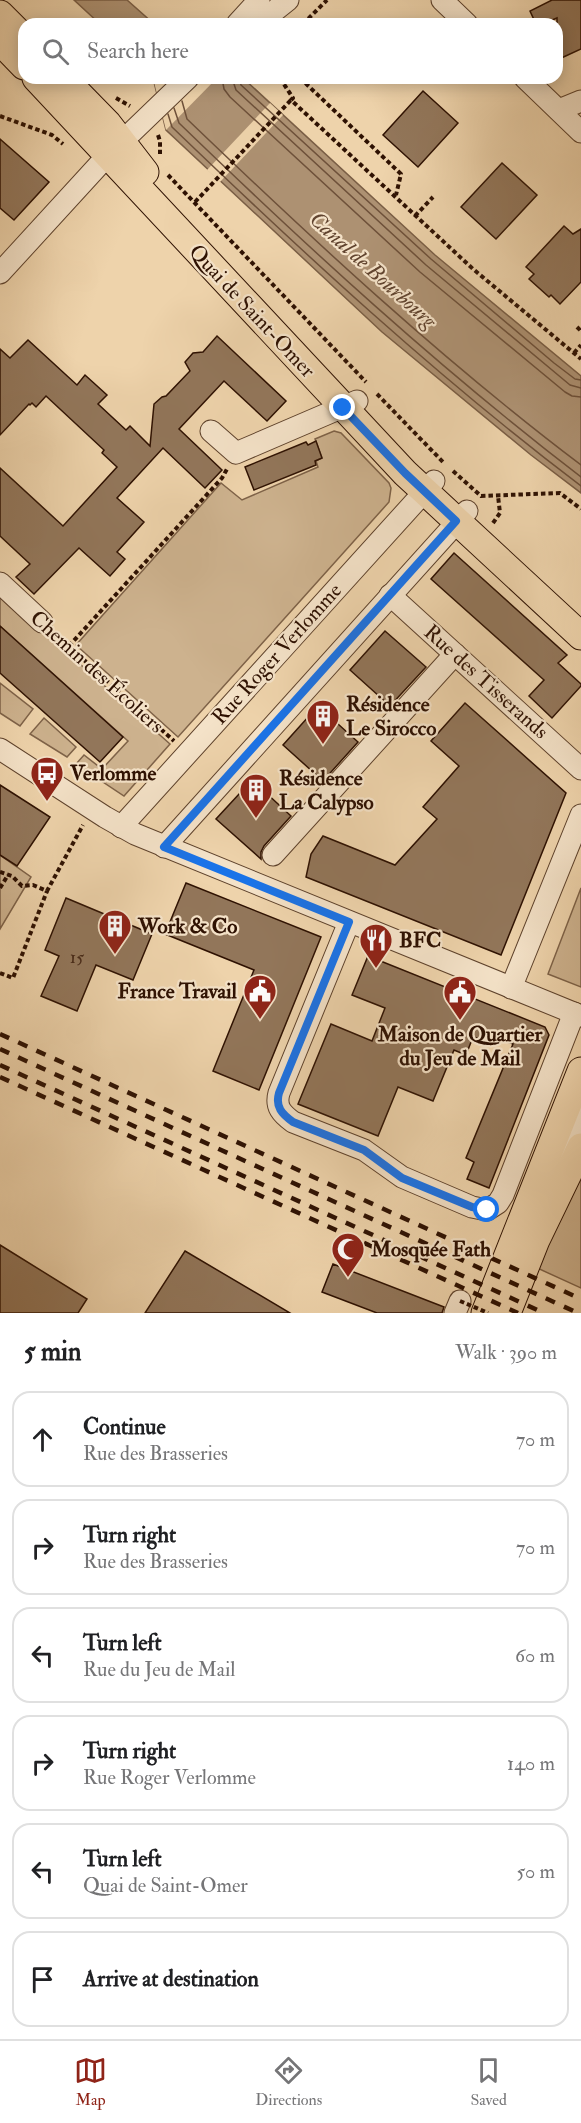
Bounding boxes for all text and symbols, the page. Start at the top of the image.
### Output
search box [18,18,563,84]
icon: search [39,35,72,68]
text: Search here [87,37,189,65]
water label: Canal de Bourbourg [304,206,443,335]
street label: Quai de Saint-Omer [183,239,321,384]
route end [329,394,355,420]
street label: Rue Roger Verlomme [206,577,348,730]
street label: Chemin des Écoliers [24,605,170,739]
street label: Rue des Tisserands [418,619,554,745]
place label: Résidence Le Sirocco [346,691,436,742]
building icon: Résidence Le Sirocco [305,698,341,745]
bus stop icon: Verlomme [29,755,65,802]
place label: Verlomme [69,760,157,787]
place label: Résidence La Calypso [279,765,374,816]
building icon: Résidence La Calypso [238,772,274,819]
building icon: Work & Co [97,908,133,955]
place label: Work & Co [137,913,237,940]
restaurant icon: BFC [358,922,394,969]
place label: BFC [399,927,441,954]
house number: 15 [70,946,84,969]
public building icon: France Travail [242,973,278,1020]
public building icon: Maison de Quartier du Jeu de Mail [442,974,478,1021]
place label: France Travail [117,978,238,1005]
place label: Maison de Quartier du Jeu de Mail [377,1021,543,1072]
route start [473,1196,499,1222]
mosque icon: Mosquée Fath [330,1231,366,1278]
place label: Mosquée Fath [370,1236,491,1263]
text: 5 min [24,1336,81,1368]
text: Walk · 390 m [455,1340,557,1365]
text: Continue [83,1413,166,1441]
icon: ahead [26,1423,59,1456]
text: 70 m [516,1427,555,1452]
text: Rue des Brasseries [83,1441,228,1466]
text: Turn right [83,1521,176,1549]
icon: right [26,1531,59,1564]
text: 70 m [516,1535,555,1560]
text: Rue des Brasseries [83,1549,228,1574]
text: Turn left [83,1629,162,1657]
icon: left [26,1639,59,1672]
text: 60 m [515,1643,555,1668]
text: Rue du Jeu de Mail [83,1657,235,1682]
text: Turn right [83,1737,176,1765]
icon: right [26,1747,59,1780]
text: 140 m [507,1751,555,1776]
text: Rue Roger Verlomme [83,1765,256,1790]
text: Turn left [83,1845,162,1873]
icon: left [26,1855,59,1888]
text: 50 m [516,1859,555,1884]
text: Quai de Saint-Omer [83,1873,248,1898]
icon: arrive [26,1963,59,1996]
text: Arrive at destination [83,1965,259,1993]
tab: Map [74,2054,107,2110]
tab: Directions [255,2054,322,2110]
tab: Saved [470,2054,507,2110]

